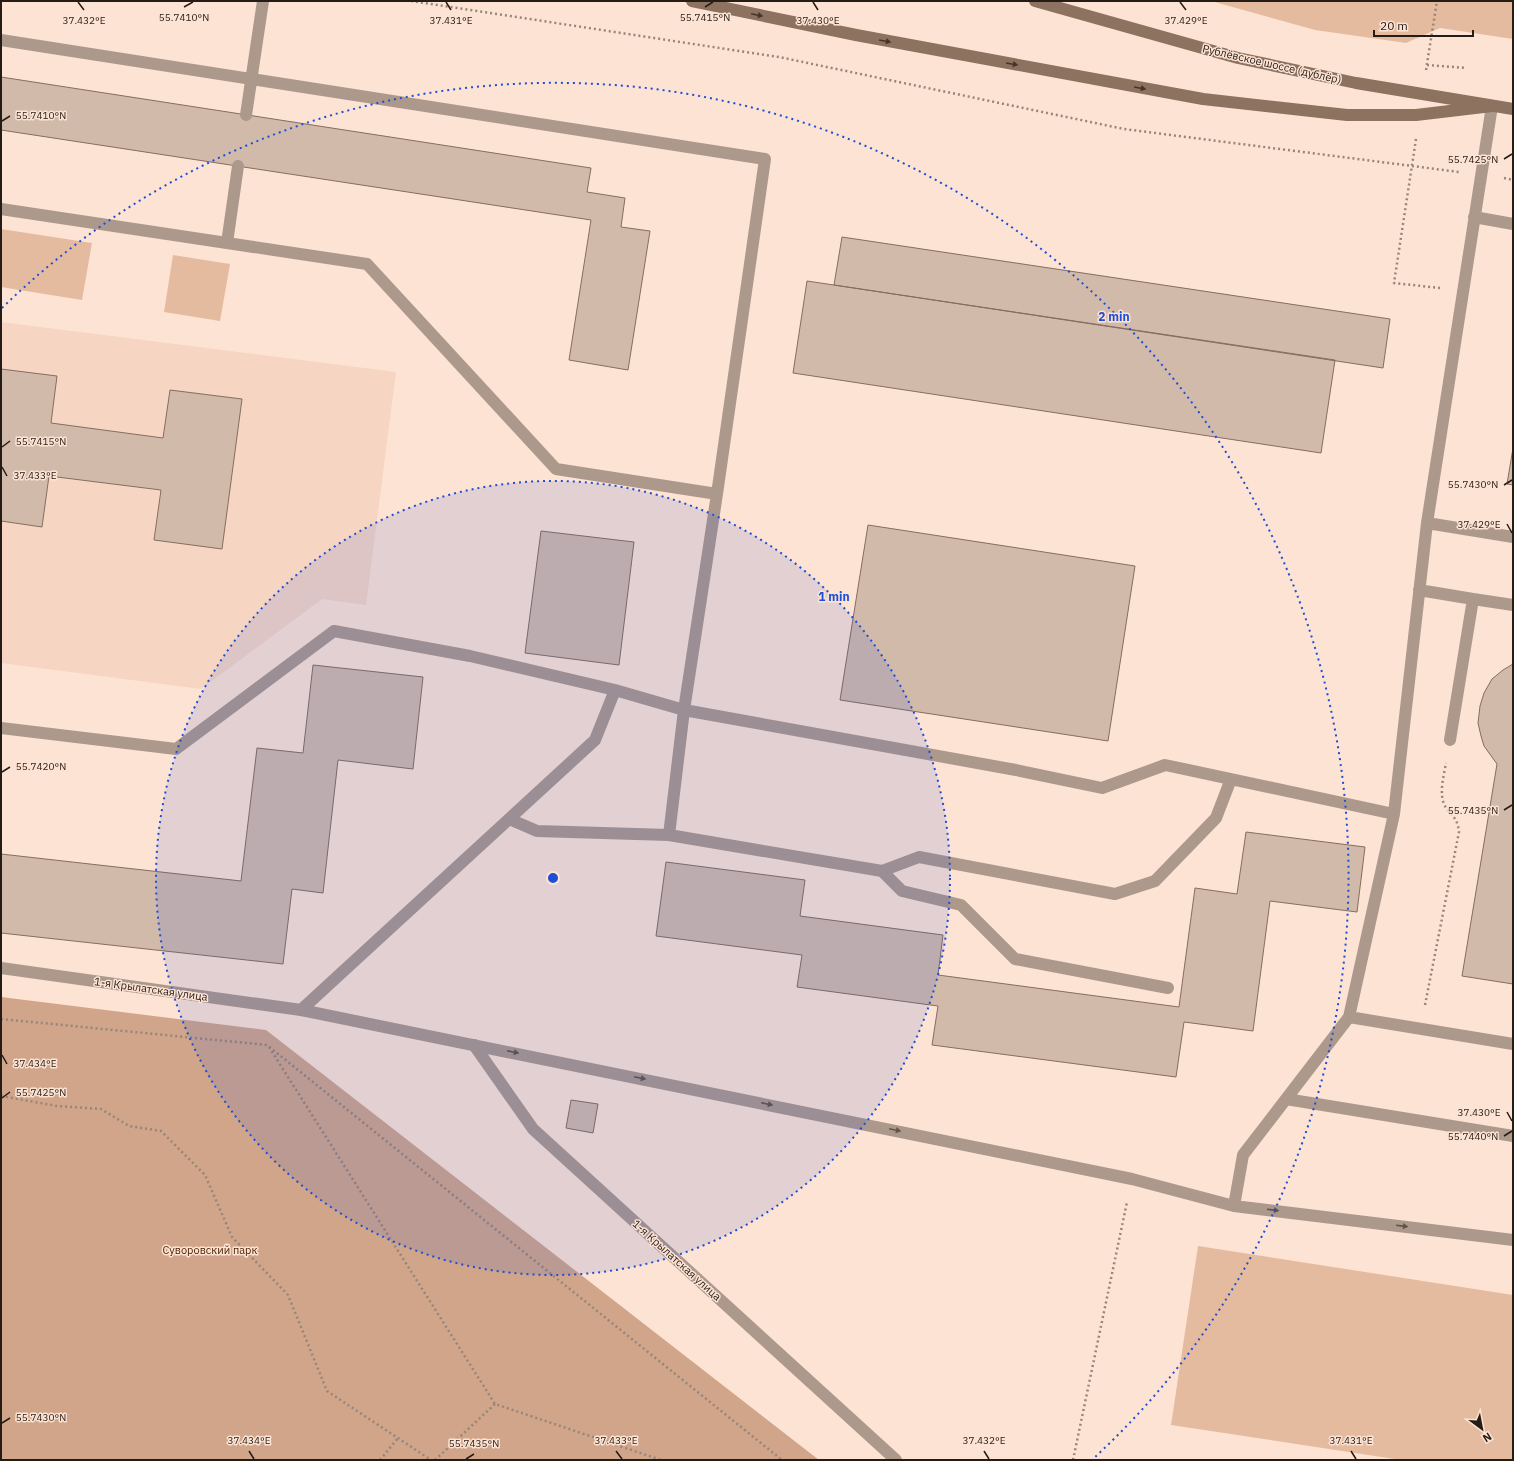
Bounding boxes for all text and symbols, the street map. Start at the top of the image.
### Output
text: 55.7410°N [159,11,209,24]
text: 55.7415°N [680,11,730,24]
one-way arrow [751,12,763,18]
scale bar [1374,12,1473,38]
text: 37.432°E [62,14,106,27]
text: 37.431°E [429,14,473,27]
text: 37.430°E [796,14,840,27]
text: 37.429°E [1164,14,1208,27]
text: 20 m [1380,18,1408,33]
one-way arrow [878,38,891,44]
street label: Рублёвское шоссе (дублёр) [1201,41,1343,87]
one-way arrow [1006,61,1018,67]
one-way arrow [1134,85,1146,91]
text: 55.7410°N [16,109,66,122]
text: 55.7425°N [1448,153,1498,166]
text: 2 min [1098,309,1130,324]
text: 55.7415°N [16,435,66,448]
text: 37.433°E [13,469,57,482]
text: 55.7430°N [1448,478,1498,491]
text: 37.429°E [1457,518,1501,531]
text: 1 min [818,589,850,604]
text: 55.7420°N [16,760,66,773]
text: 55.7435°N [1448,804,1498,817]
centre of rings [546,871,560,885]
street label: 1-я Крылатская улица [93,974,209,1004]
one-way arrow [506,1050,519,1056]
text: 37.434°E [13,1057,57,1070]
one-way arrow [634,1076,646,1082]
text: 55.7425°N [16,1086,66,1099]
one-way arrow [761,1102,773,1108]
text: 37.430°E [1457,1106,1501,1119]
one-way arrow [889,1128,901,1134]
text: 55.7440°N [1448,1130,1498,1143]
one-way arrow [1266,1207,1279,1213]
street label: 1-я Крылатская улица [630,1217,724,1304]
one-way arrow [1395,1223,1408,1229]
park label: Суворовский парк [162,1243,258,1257]
north arrow [1462,1409,1502,1449]
text: 55.7430°N [16,1411,66,1424]
text: N [1480,1429,1494,1446]
text: 37.434°E [227,1434,271,1447]
text: 37.433°E [594,1434,638,1447]
text: 37.432°E [962,1434,1006,1447]
text: 37.431°E [1329,1434,1373,1447]
text: 55.7435°N [449,1437,499,1450]

